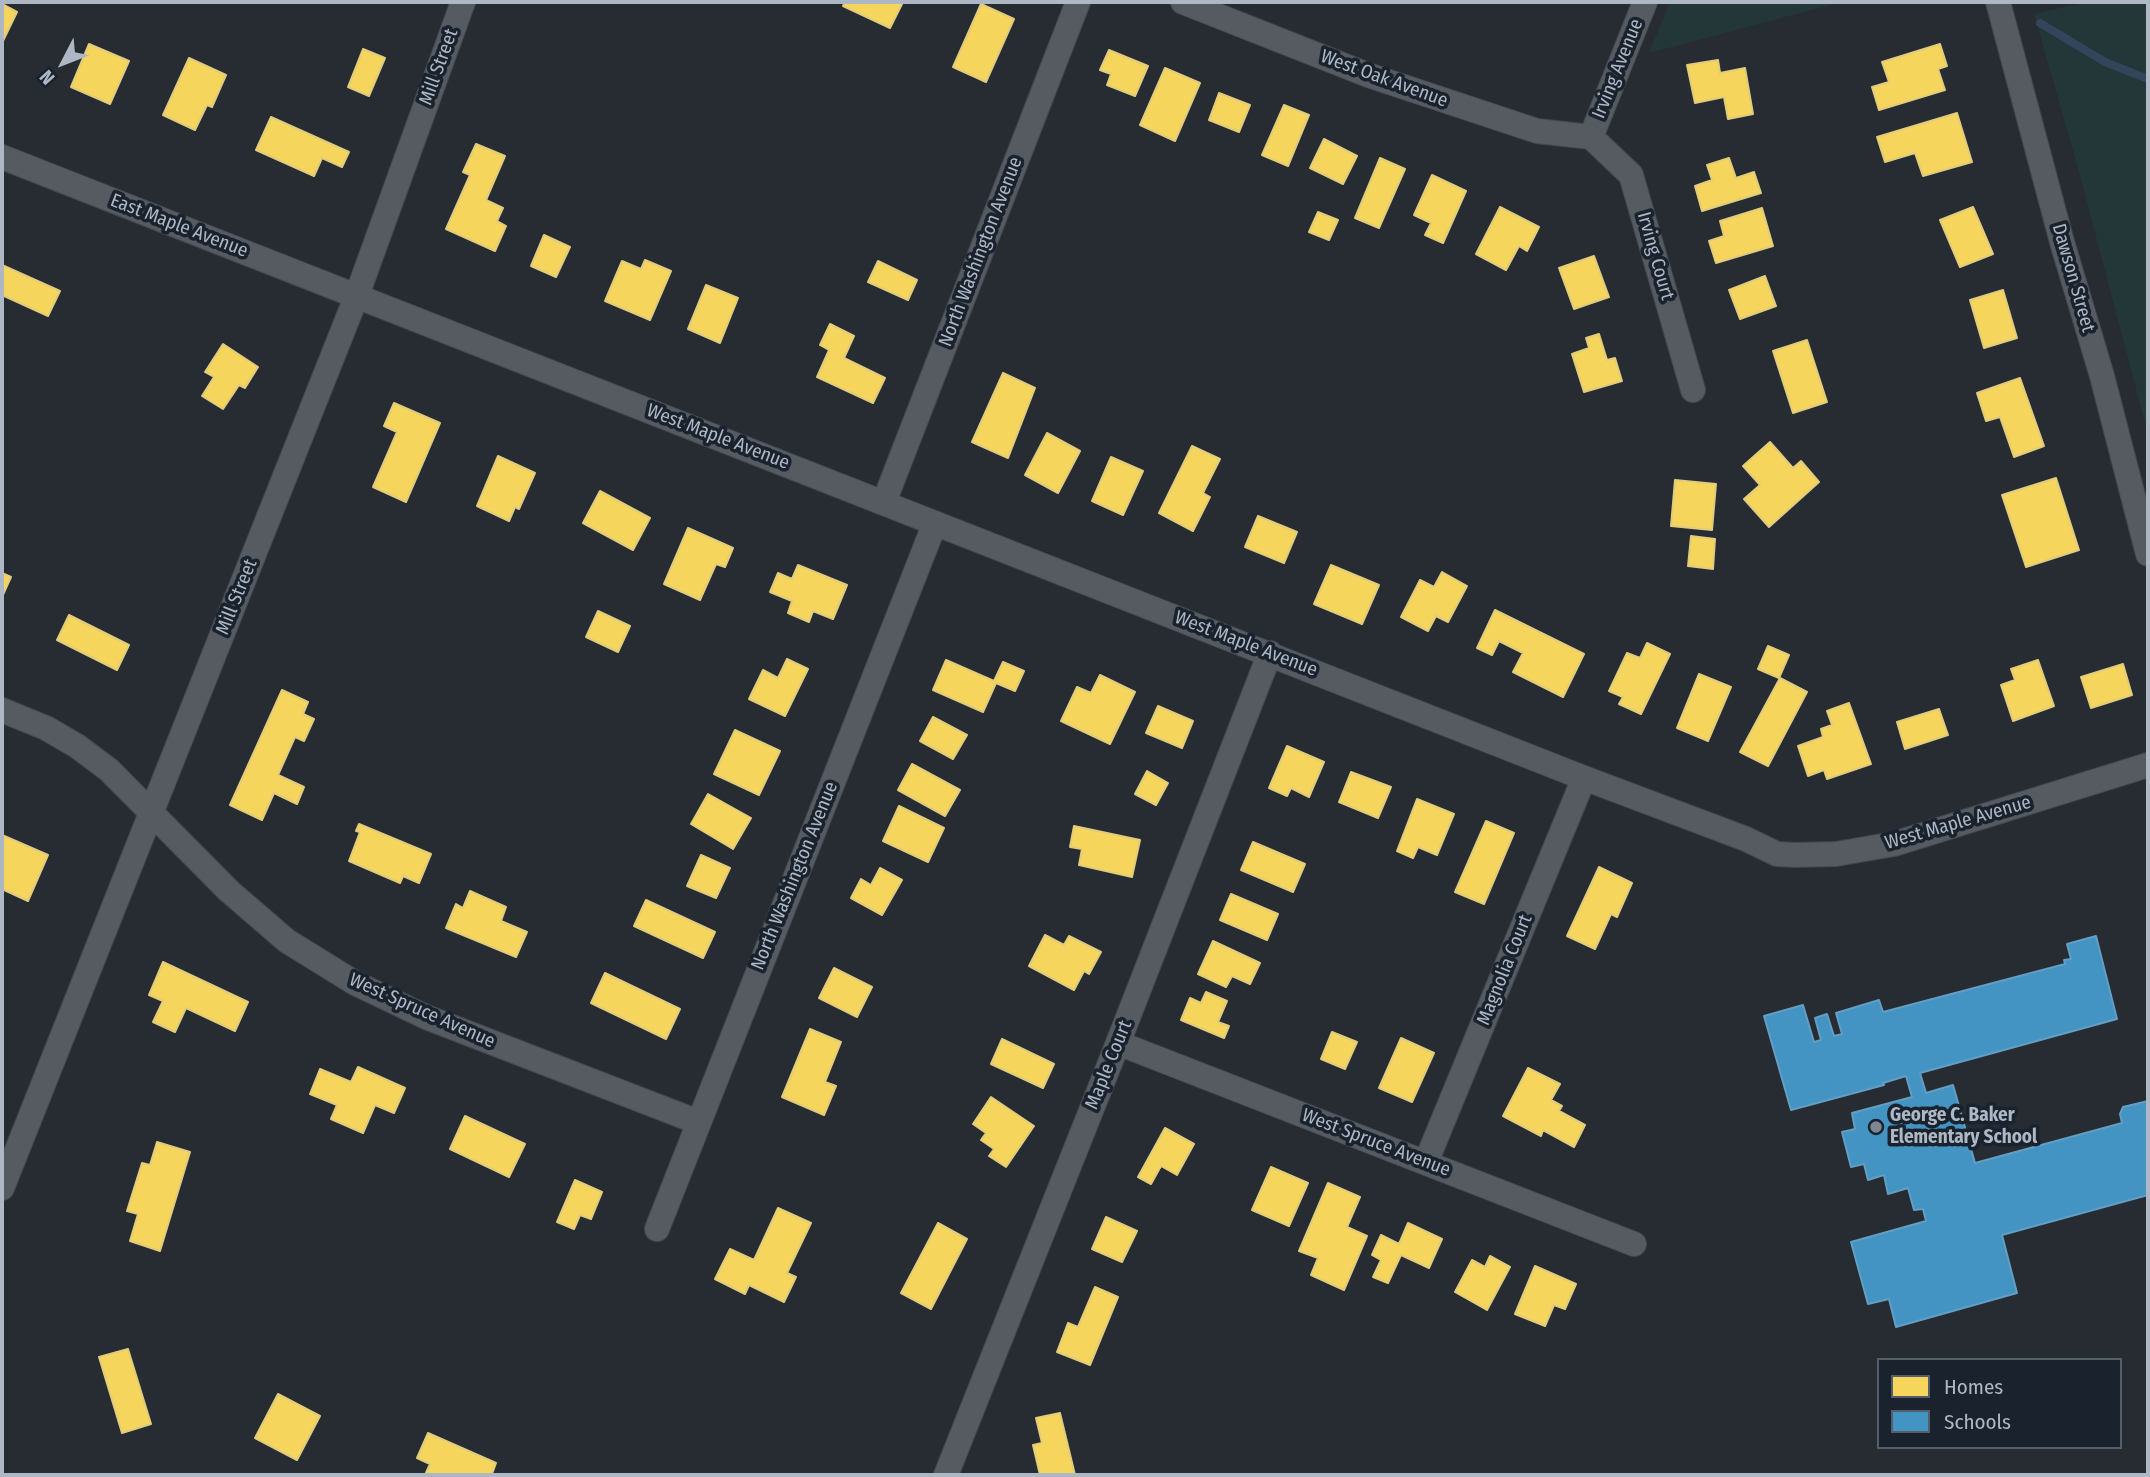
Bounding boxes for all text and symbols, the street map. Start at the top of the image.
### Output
street label: Irving Avenue [1588,16,1648,122]
street label: Mill Street [415,26,463,108]
north arrow [28,28,98,98]
street label: West Oak Avenue [1317,45,1451,113]
text: N [35,65,59,89]
street label: North Washington Avenue [934,154,1028,350]
street label: East Maple Avenue [107,189,251,263]
street label: Irving Court [1632,209,1678,303]
street label: Dawson Street [2047,221,2099,335]
street label: West Maple Avenue [643,399,793,475]
street label: Mill Street [212,556,262,638]
street label: West Maple Avenue [1171,606,1321,682]
street label: North Washington Avenue [747,779,843,973]
street label: West Maple Avenue [1882,791,2034,855]
street label: Magnolia Court [1472,911,1538,1029]
street label: West Spruce Avenue [346,969,498,1053]
street label: Maple Court [1081,1017,1137,1113]
street label: West Spruce Avenue [1299,1104,1453,1182]
place label: George C. Baker Elementary School [1890,1105,2037,1149]
marker: George C. Baker Elementary School [1868,1119,1884,1135]
legend [1877,1358,2122,1449]
text: Homes [1944,1374,2003,1400]
text: Schools [1944,1409,2011,1435]

